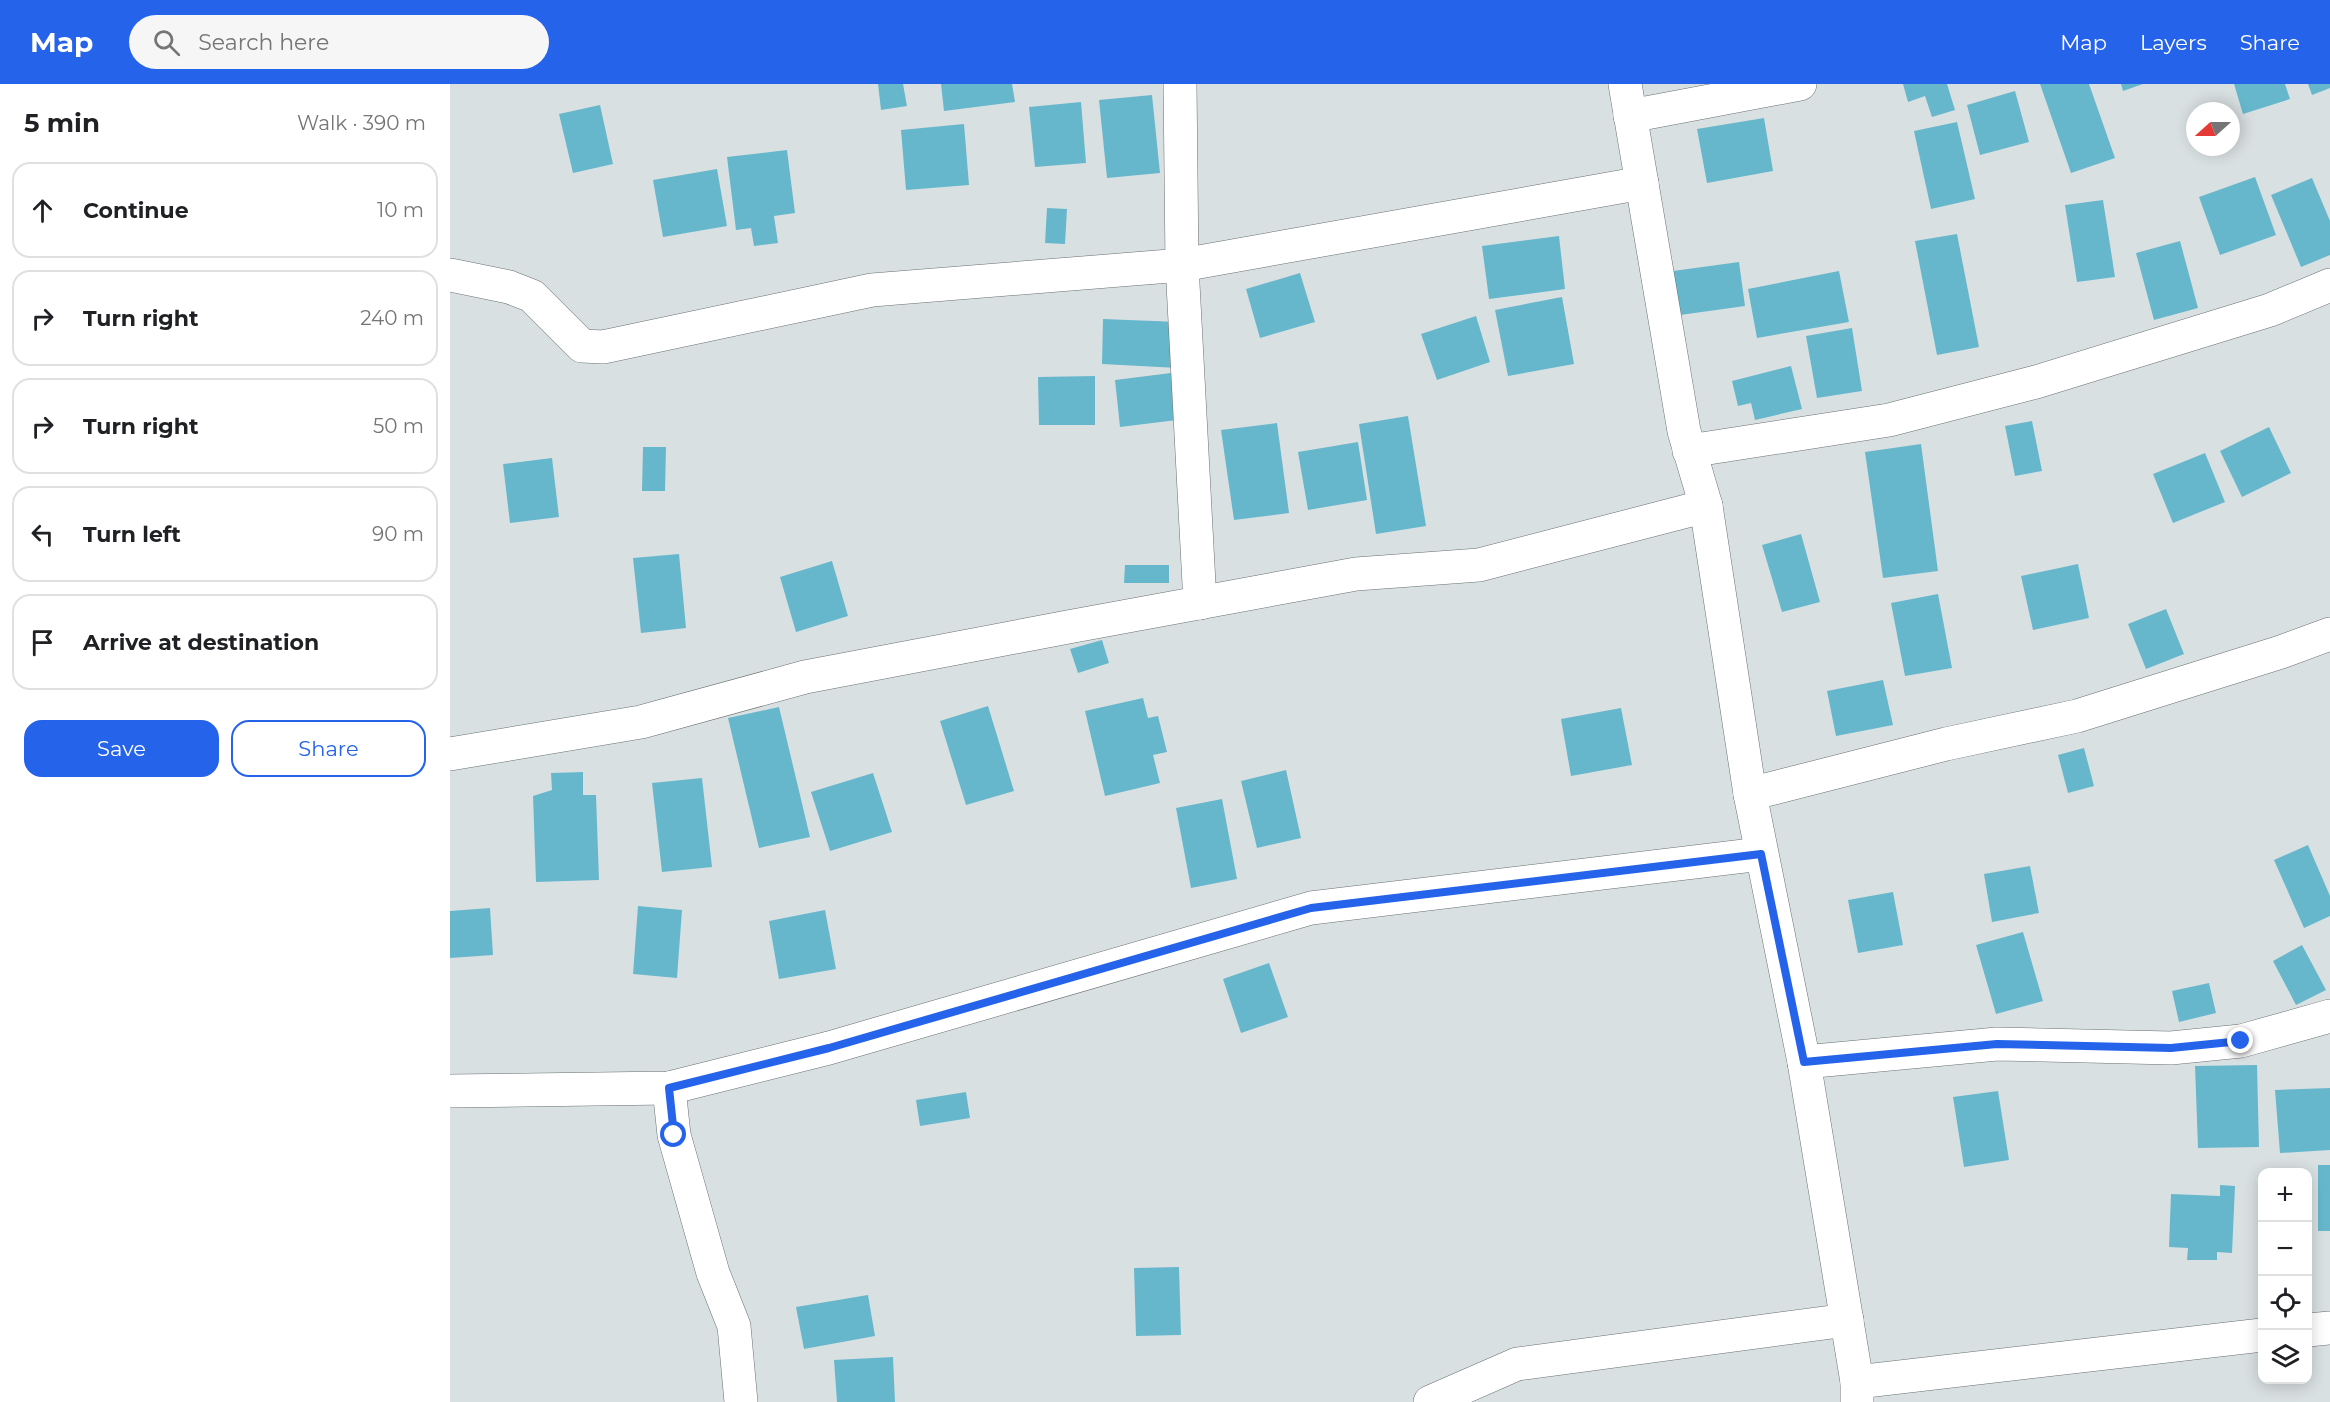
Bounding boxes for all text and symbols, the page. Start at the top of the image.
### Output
search box [129,15,549,69]
text: Map [30,25,93,59]
icon: search [150,26,183,59]
text: Search here [198,29,329,56]
text: Map [2060,30,2107,55]
text: Layers [2140,30,2207,55]
text: Share [2240,30,2300,55]
north arrow [2186,102,2240,156]
text: 5 min [24,107,100,139]
text: Walk · 390 m [297,111,426,135]
icon: ahead [26,194,59,227]
text: Continue [83,197,189,224]
text: 10 m [377,198,424,222]
icon: right [26,302,59,335]
text: Turn right [83,305,198,332]
text: 240 m [360,306,424,330]
icon: right [26,410,59,443]
text: Turn right [83,413,198,440]
text: 50 m [373,414,424,438]
icon: left [26,518,59,551]
text: Turn left [83,521,181,548]
text: 90 m [372,522,424,546]
icon: arrive [26,626,59,659]
text: Arrive at destination [83,629,319,656]
button: Save [24,720,219,777]
button: Share [231,720,426,777]
route end [2227,1027,2253,1053]
route start [660,1121,686,1147]
map controls [2258,1168,2312,1384]
button: + [2258,1168,2312,1222]
button: − [2258,1222,2312,1276]
button: locate [2258,1276,2312,1330]
button: layers [2258,1330,2312,1384]

